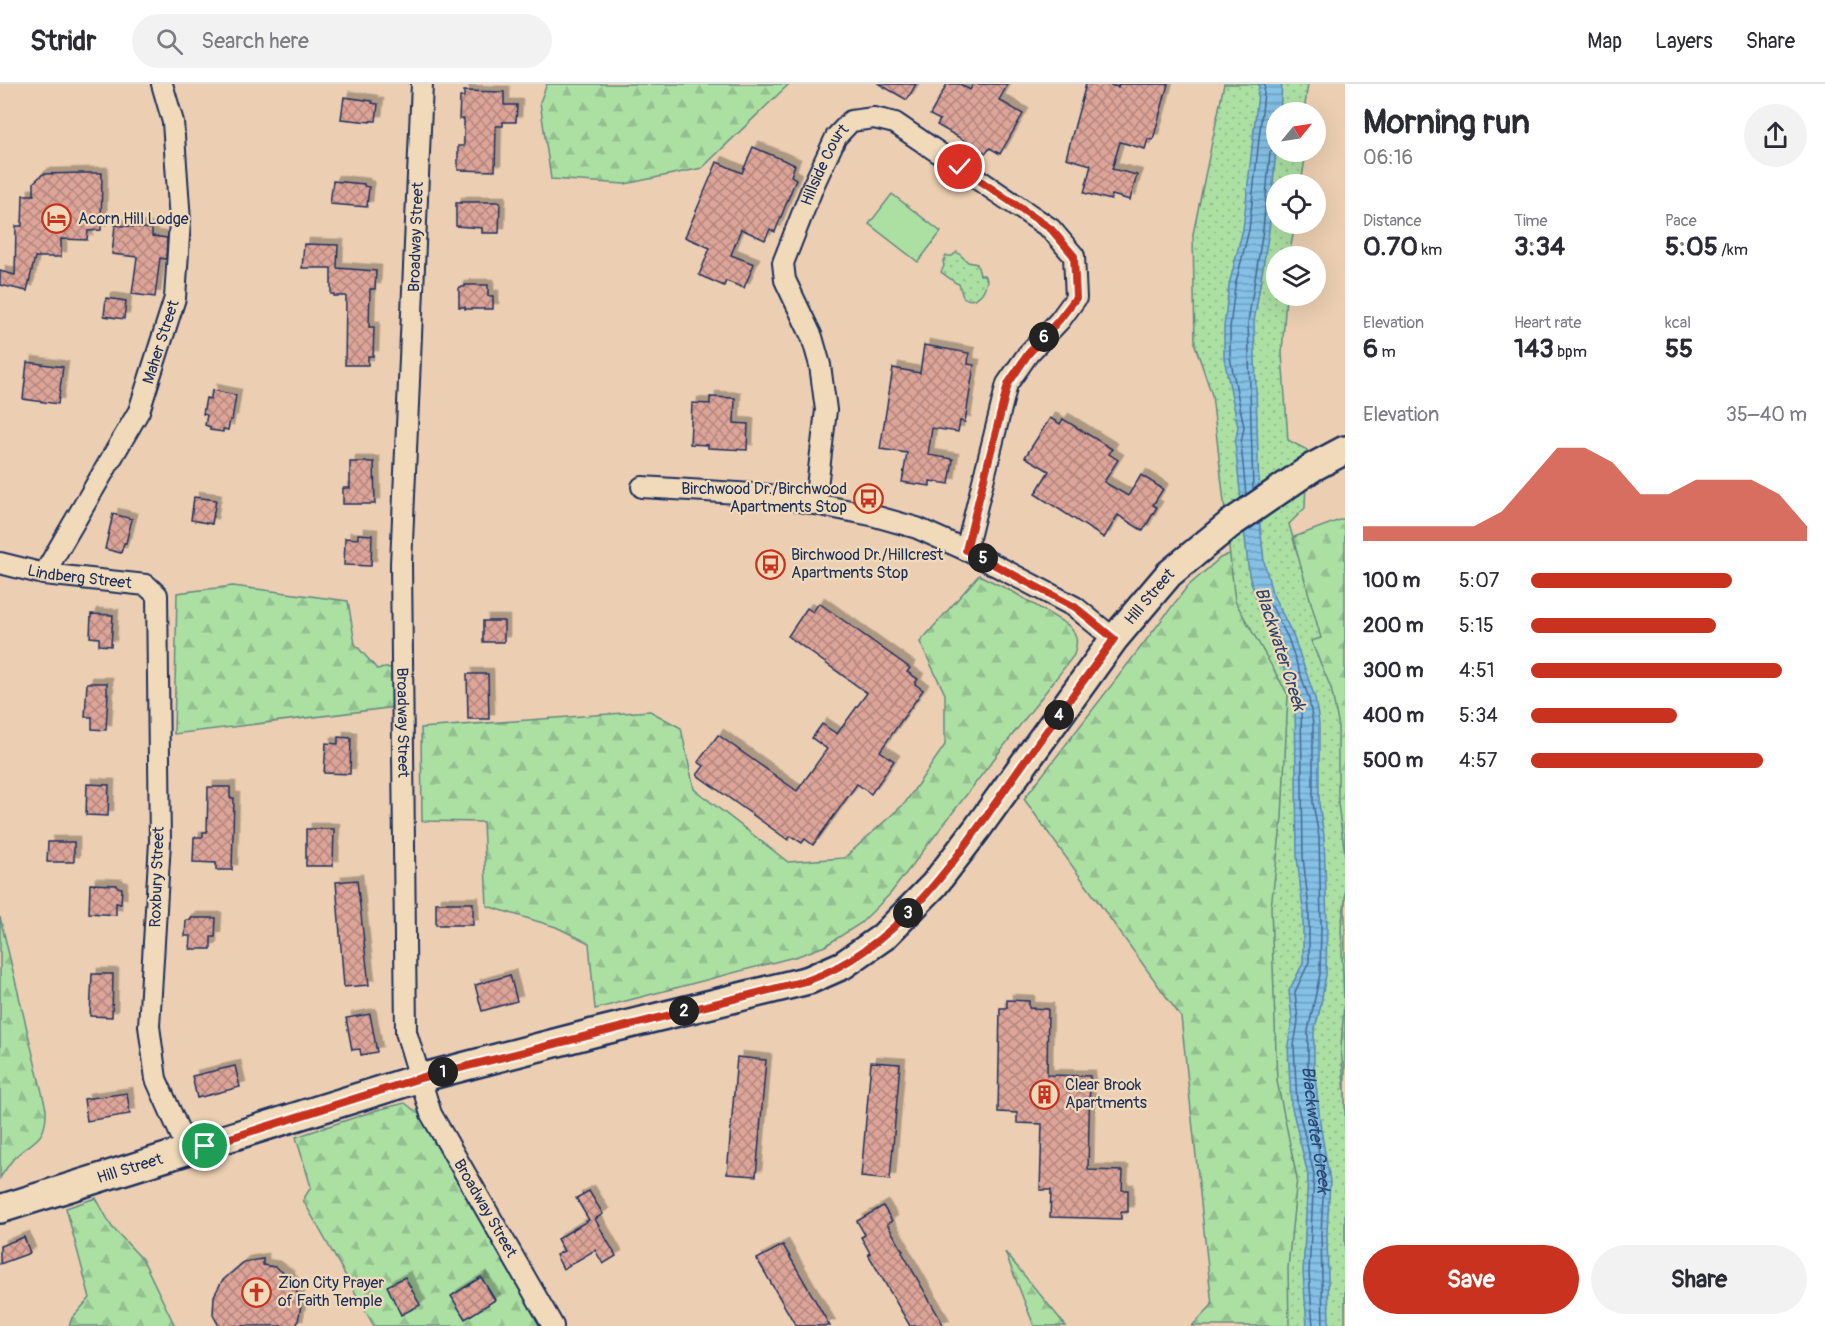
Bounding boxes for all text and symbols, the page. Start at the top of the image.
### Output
search box [132,14,552,68]
text: Stridr [30,24,96,59]
icon: search [153,25,186,58]
text: Search here [201,27,309,55]
text: Map [1587,28,1622,55]
text: Layers [1655,28,1713,55]
text: Share [1746,28,1795,55]
north arrow [1266,102,1326,162]
map controls [1266,102,1326,306]
text: Morning run [1363,102,1530,143]
button: share [1744,104,1807,167]
street label: Hillside Court [796,119,853,209]
pin [934,141,985,192]
text: 06:16 [1363,145,1413,170]
icon: check [943,150,976,183]
button: locate [1266,174,1326,234]
street label: Broadway Street [404,181,428,292]
hotel icon: Acorn Hill Lodge [41,203,73,235]
place label: Acorn Hill Lodge [78,209,189,229]
text: Distance [1363,211,1422,231]
text: Time [1514,211,1547,231]
text: Pace [1665,211,1697,231]
text: 0.70 [1363,231,1418,263]
text: 3:34 [1514,231,1565,263]
text: 5:05 [1665,231,1718,263]
text: km [1418,240,1442,260]
text: /km [1718,240,1748,260]
button: layers [1266,246,1326,306]
street label: Maher Street [138,297,184,387]
text: Elevation [1363,313,1424,333]
text: Heart rate [1514,313,1581,333]
text: kcal [1665,313,1691,333]
pin: 6 [1029,322,1059,352]
text: 6 [1039,327,1049,347]
text: 6 [1363,333,1378,365]
text: 143 [1514,333,1554,365]
text: 55 [1665,333,1693,365]
text: m [1378,342,1396,362]
text: bpm [1554,342,1587,362]
text: Elevation [1363,402,1439,427]
text: 35–40 m [1726,402,1807,427]
place label: Birchwood Dr./Birchwood Apartments Stop [681,479,847,517]
bus stop icon: Birchwood Dr./Birchwood Apartments Stop [852,482,884,514]
pin: 5 [968,543,998,573]
place label: Birchwood Dr./Hillcrest Apartments Stop [791,545,944,583]
bus stop icon: Birchwood Dr./Hillcrest Apartments Stop [754,548,786,580]
text: 5 [979,548,987,568]
street label: Lindberg Street [25,560,133,593]
street label: Hill Street [1120,563,1179,629]
text: 100 m [1363,568,1420,593]
text: 5:07 [1459,568,1499,593]
water label: Blackwater Creek [1249,584,1311,715]
text: 200 m [1363,613,1424,638]
text: 5:15 [1459,613,1494,638]
text: 300 m [1363,658,1424,683]
text: 4:51 [1459,658,1495,683]
street label: Broadway Street [392,667,413,778]
pin: 4 [1044,700,1074,730]
text: 400 m [1363,703,1424,728]
text: 5:34 [1459,703,1498,728]
text: 4 [1054,705,1064,725]
text: 500 m [1363,748,1423,773]
text: 4:57 [1459,748,1497,773]
street label: Roxbury Street [145,826,169,928]
pin: 3 [893,898,923,928]
text: 3 [904,903,912,923]
pin: 2 [669,996,699,1026]
text: 2 [680,1001,688,1021]
pin: 1 [428,1057,458,1087]
text: 1 [440,1062,446,1082]
water label: Blackwater Creek [1296,1065,1336,1195]
place label: Clear Brook Apartments [1065,1075,1147,1113]
building icon: Clear Brook Apartments [1028,1078,1060,1110]
pin [179,1120,230,1171]
icon: arrive [188,1129,221,1162]
street label: Hill Street [95,1149,166,1188]
street label: Broadway Street [449,1155,522,1262]
button: Save [1363,1245,1579,1314]
button: Share [1591,1245,1807,1314]
place label: Zion City Prayer of Faith Temple [278,1273,384,1311]
church icon: Zion City Prayer of Faith Temple [241,1276,273,1308]

